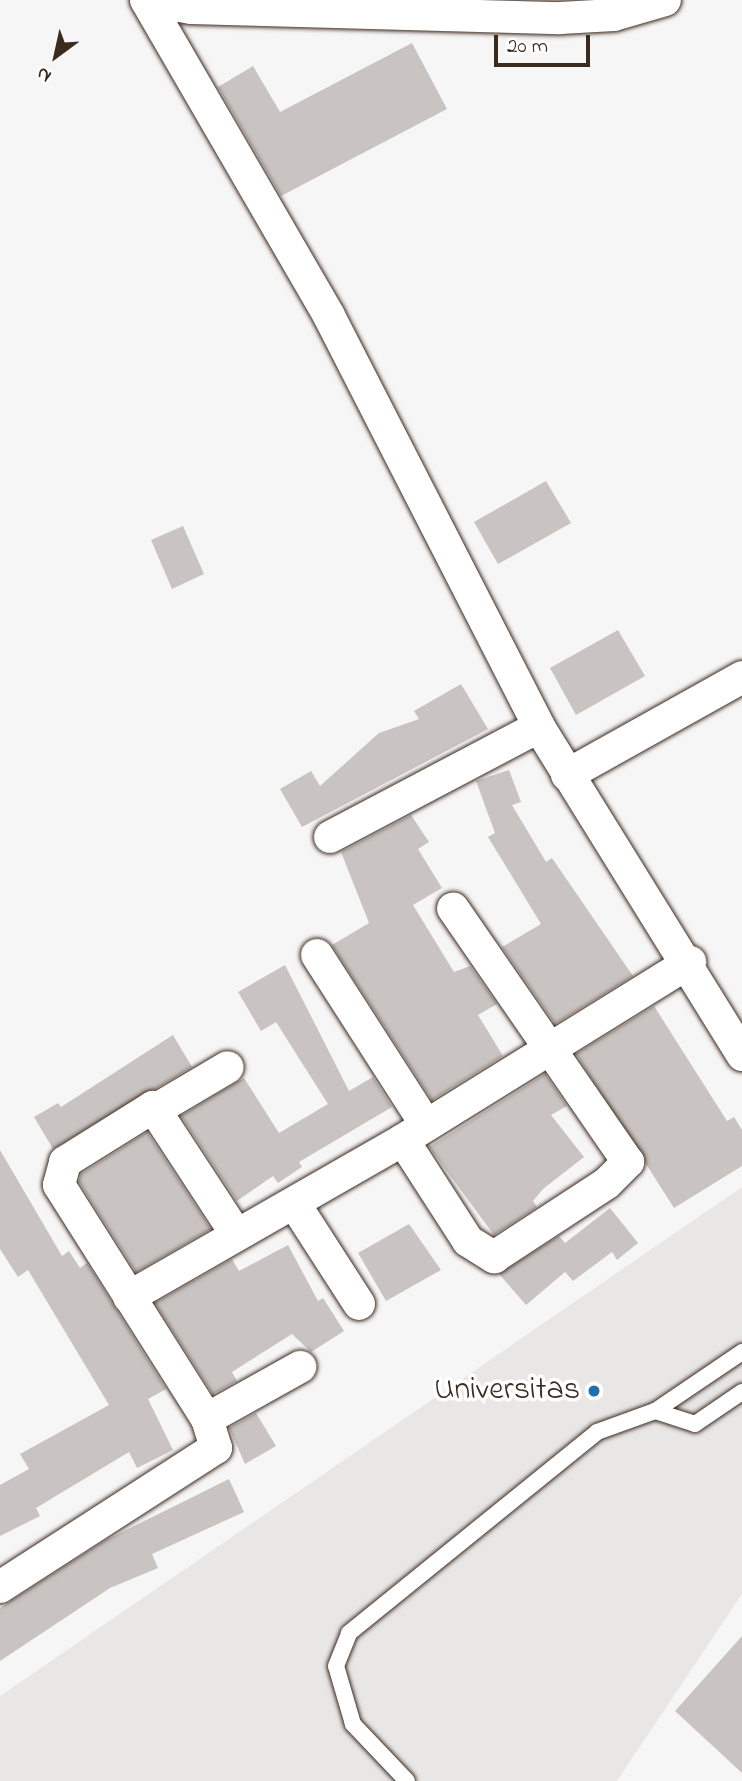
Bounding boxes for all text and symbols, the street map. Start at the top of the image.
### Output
north arrow [21,21,91,91]
scale bar [497,21,593,65]
text: 20 m [507,32,548,62]
text: N [32,59,57,89]
place label: Universitas [434,1372,580,1410]
marker: Universitas [586,1383,602,1399]

